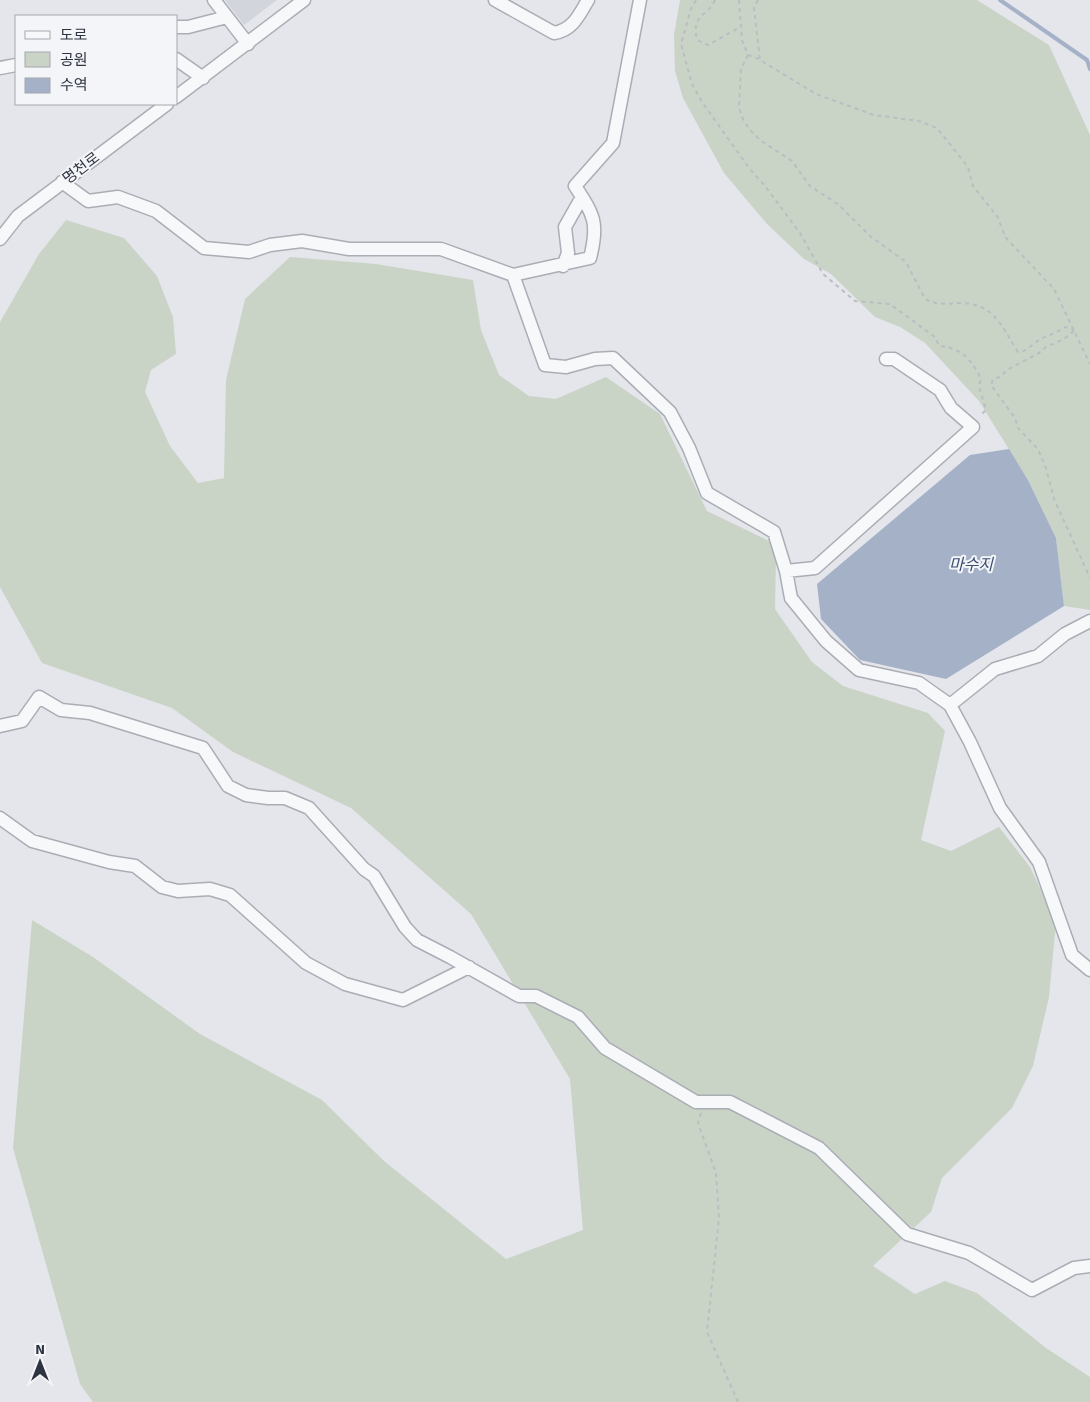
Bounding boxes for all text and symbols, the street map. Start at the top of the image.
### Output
legend [15,15,178,105]
text: 도로 [60,26,88,44]
text: 공원 [60,51,88,69]
text: 수역 [60,76,88,94]
street label: 명천로 [59,148,103,188]
water label: 마수지 [949,555,994,575]
north arrow [15,1337,65,1387]
text: N [35,1341,45,1358]

